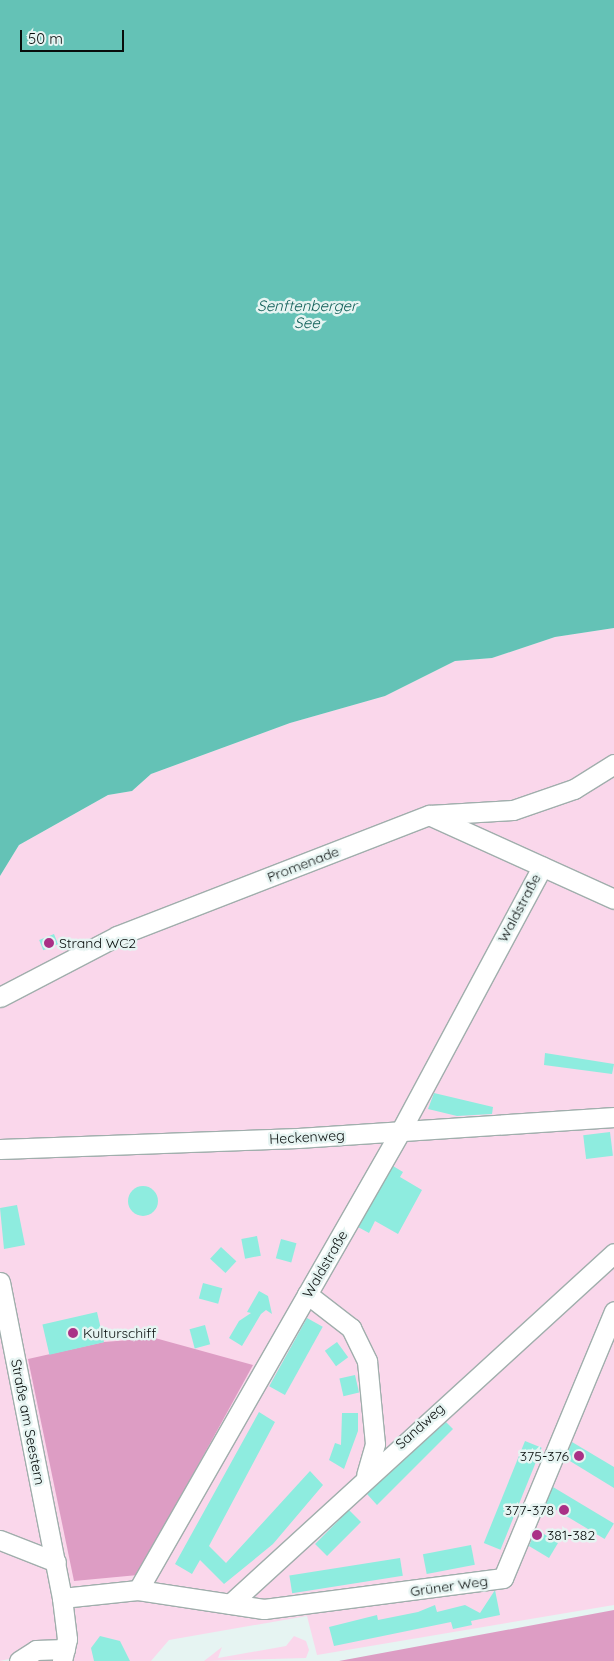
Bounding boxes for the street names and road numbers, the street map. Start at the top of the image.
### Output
street label: Promenade [265,843,341,885]
street label: Waldstraße [494,871,544,945]
street label: Heckenweg [269,1127,345,1147]
street label: Waldstraße [299,1227,351,1301]
street label: Straße am Seestern [8,1358,48,1486]
street label: Sandweg [392,1400,448,1452]
street label: Grüner Weg [409,1572,489,1600]

